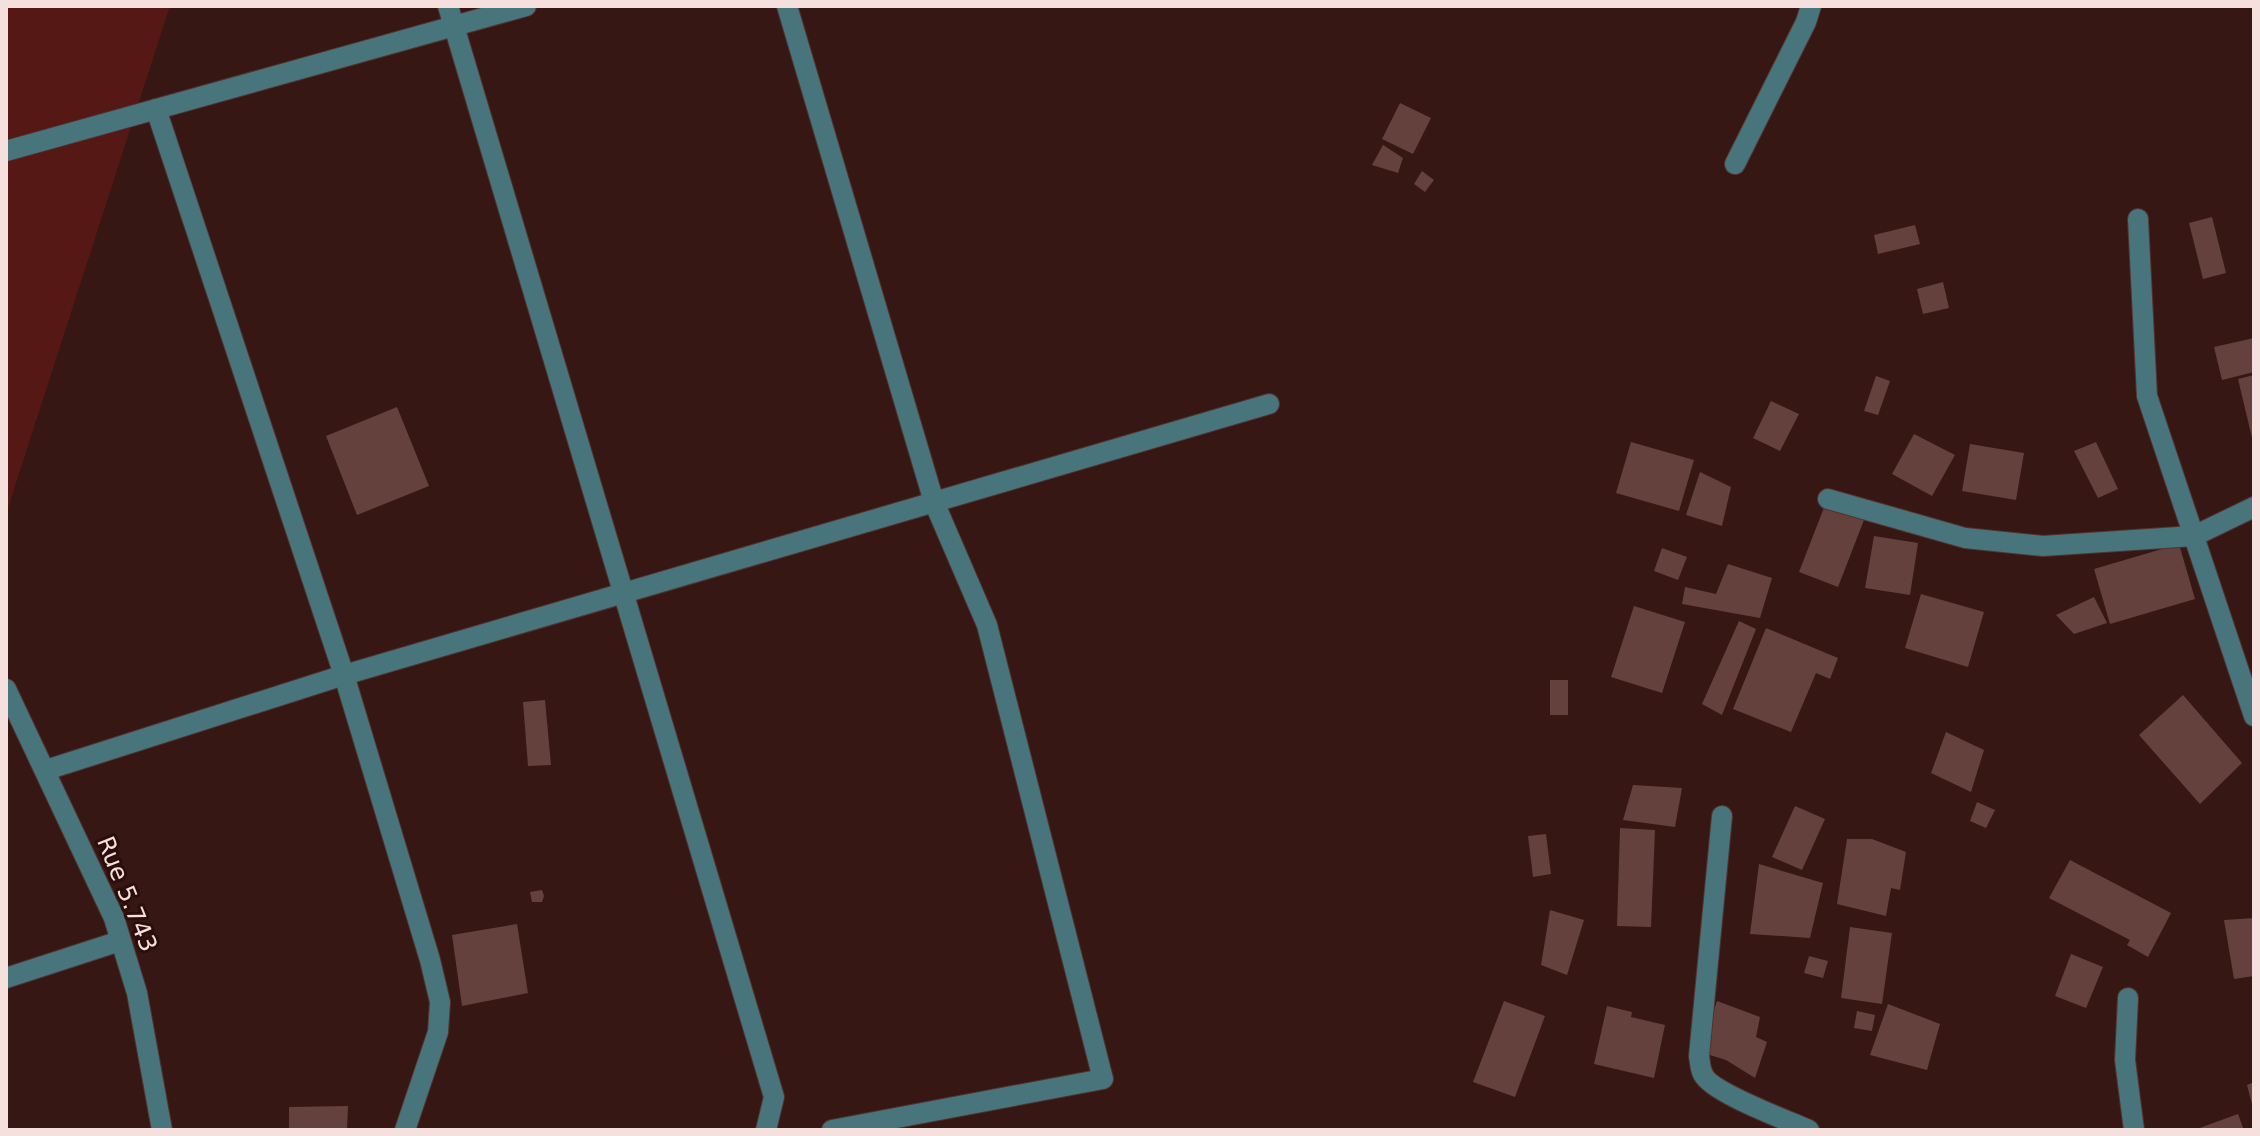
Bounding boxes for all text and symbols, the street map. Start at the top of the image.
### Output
street label: Rue 5.743 [91,832,163,956]

